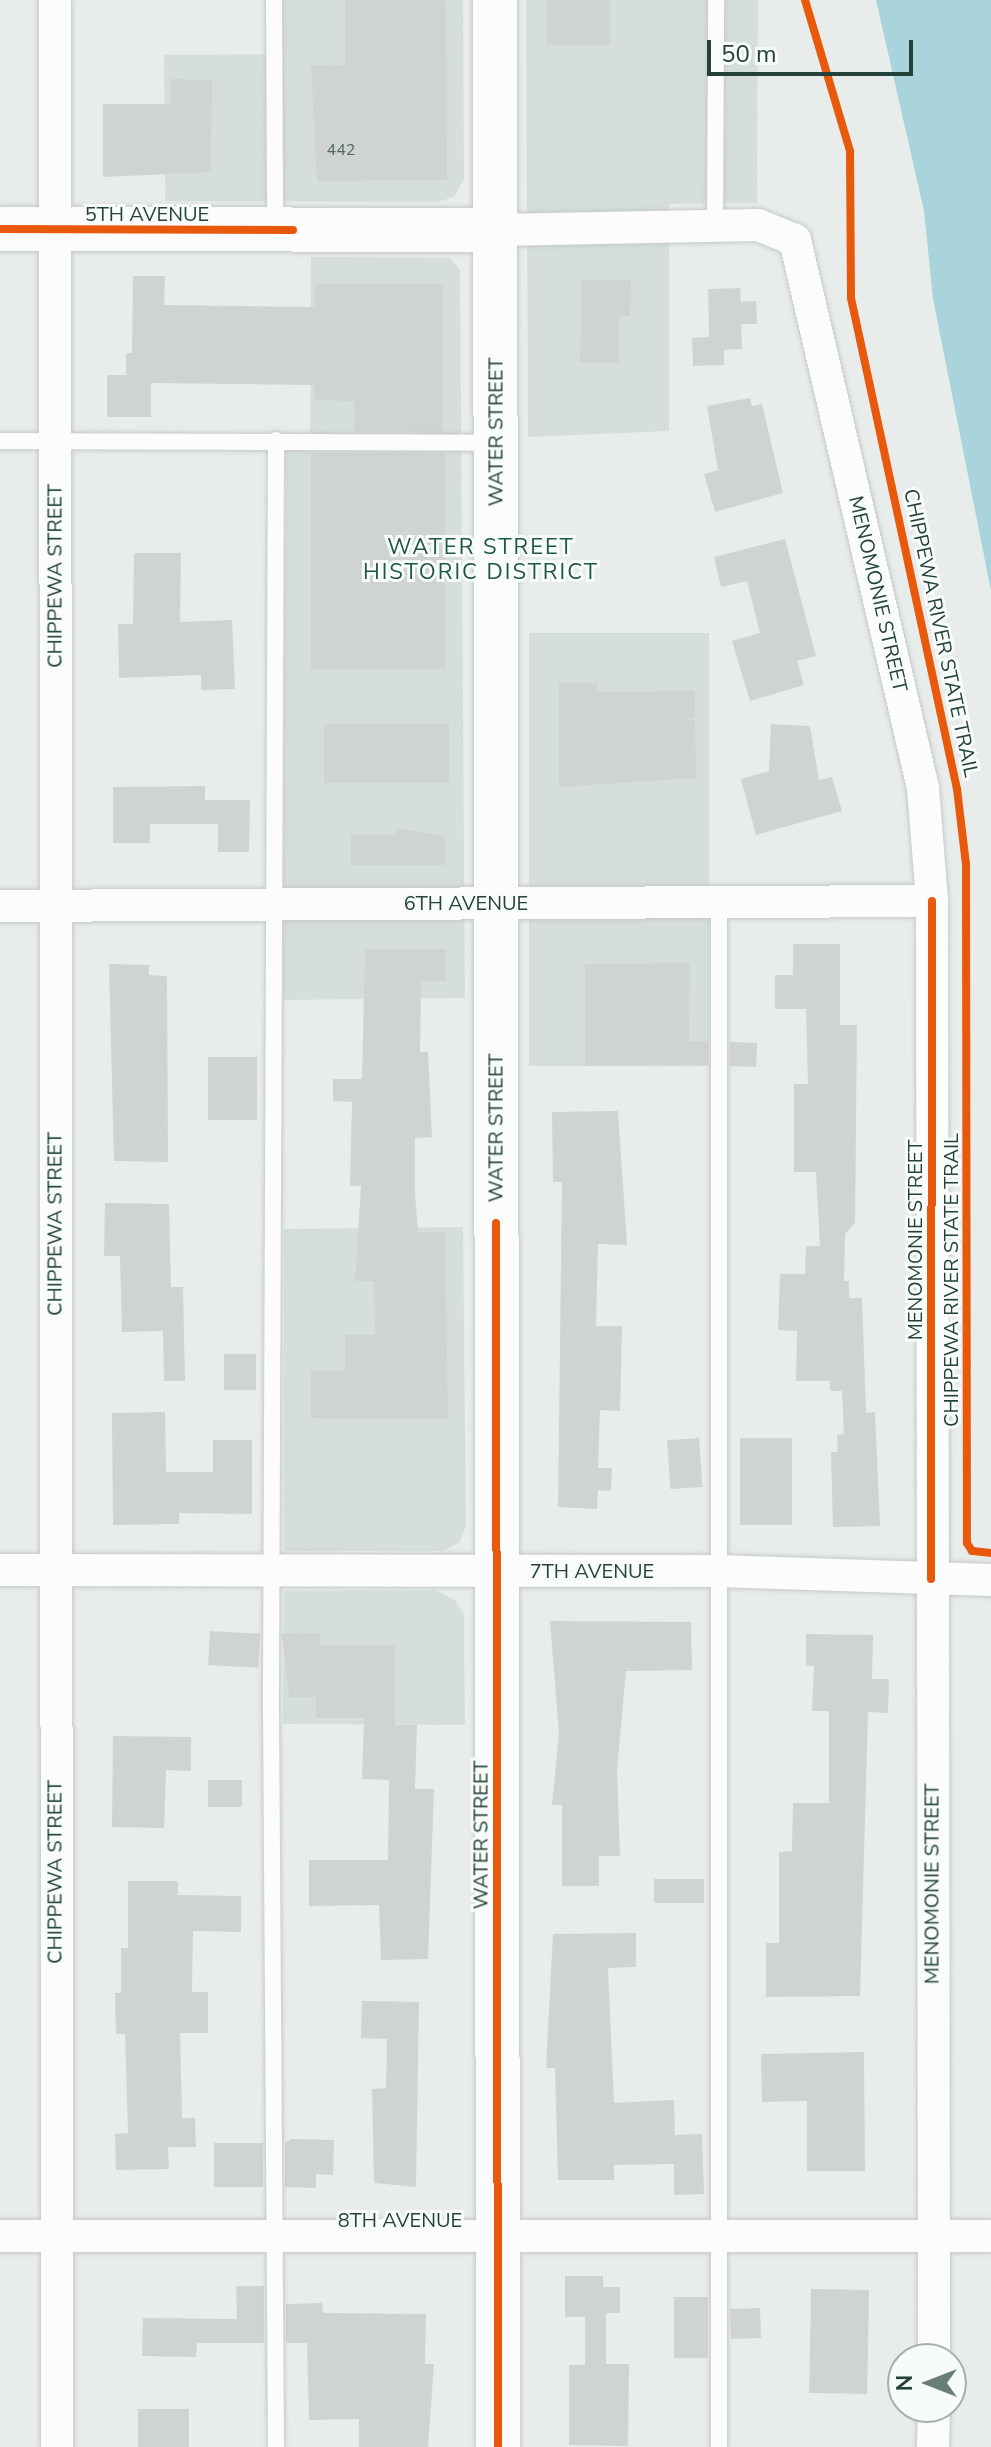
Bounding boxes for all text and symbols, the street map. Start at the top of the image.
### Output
scale bar [711,24,917,74]
text: 50 m [721,38,777,70]
house number: 442 [327,140,355,160]
street label: 5TH AVENUE [85,202,209,226]
street label: WATER STREET [484,358,508,506]
street label: CHIPPEWA STREET [43,484,67,668]
street label: CHIPPEWA RIVER STATE TRAIL [899,487,983,779]
street label: MENOMONIE STREET [844,494,912,694]
district label: WATER STREET HISTORIC DISTRICT [363,534,599,586]
street label: 6TH AVENUE [404,891,528,915]
street label: WATER STREET [484,1054,508,1202]
street label: CHIPPEWA STREET [43,1132,67,1316]
street label: CHIPPEWA RIVER STATE TRAIL [939,1133,963,1427]
street label: MENOMONIE STREET [903,1140,927,1340]
street label: 7TH AVENUE [530,1559,654,1583]
street label: WATER STREET [469,1761,493,1909]
street label: CHIPPEWA STREET [43,1780,67,1964]
street label: MENOMONIE STREET [920,1784,944,1984]
street label: 8TH AVENUE [338,2208,462,2232]
north arrow [887,2343,967,2423]
text: N [890,2375,920,2391]

